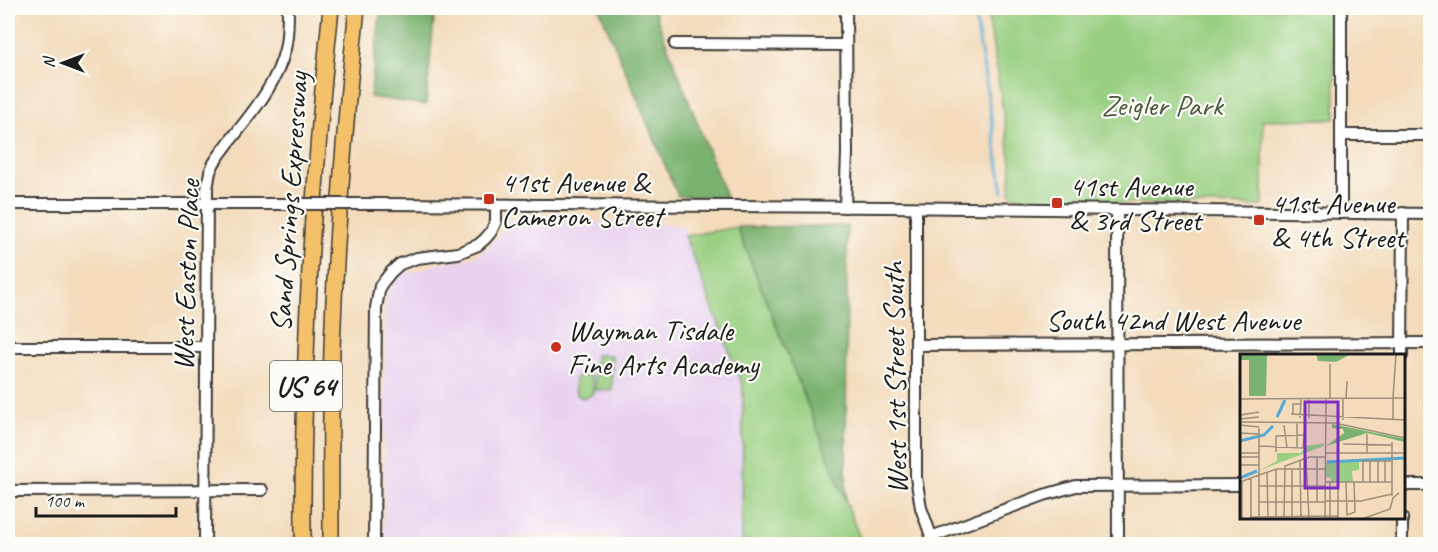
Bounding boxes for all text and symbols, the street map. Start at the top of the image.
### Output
north arrow [33,33,93,93]
text: N [39,55,59,68]
street label: Sand Springs Expressway [261,69,317,333]
park label: Zeigler Park [1102,86,1225,124]
place label: 41st Avenue & Cameron Street [501,163,666,235]
place label: 41st Avenue & 3rd Street [1069,167,1204,239]
street label: West Easton Place [164,177,208,371]
place label: 41st Avenue & 4th Street [1271,184,1407,256]
marker: 41st Avenue & Cameron Street [482,192,496,206]
marker: 41st Avenue & 3rd Street [1050,196,1064,210]
marker: 41st Avenue & 4th Street [1252,213,1266,227]
street label: West 1st Street South [874,260,916,494]
street label: South 42nd West Avenue [1046,301,1302,339]
place label: Wayman Tisdale Fine Arts Academy [568,311,760,383]
marker: Wayman Tisdale Fine Arts Academy [549,340,563,354]
inset map [1240,354,1405,519]
road number: US 64 [270,361,342,411]
scale bar [36,480,176,518]
text: 100 m [45,490,86,512]

